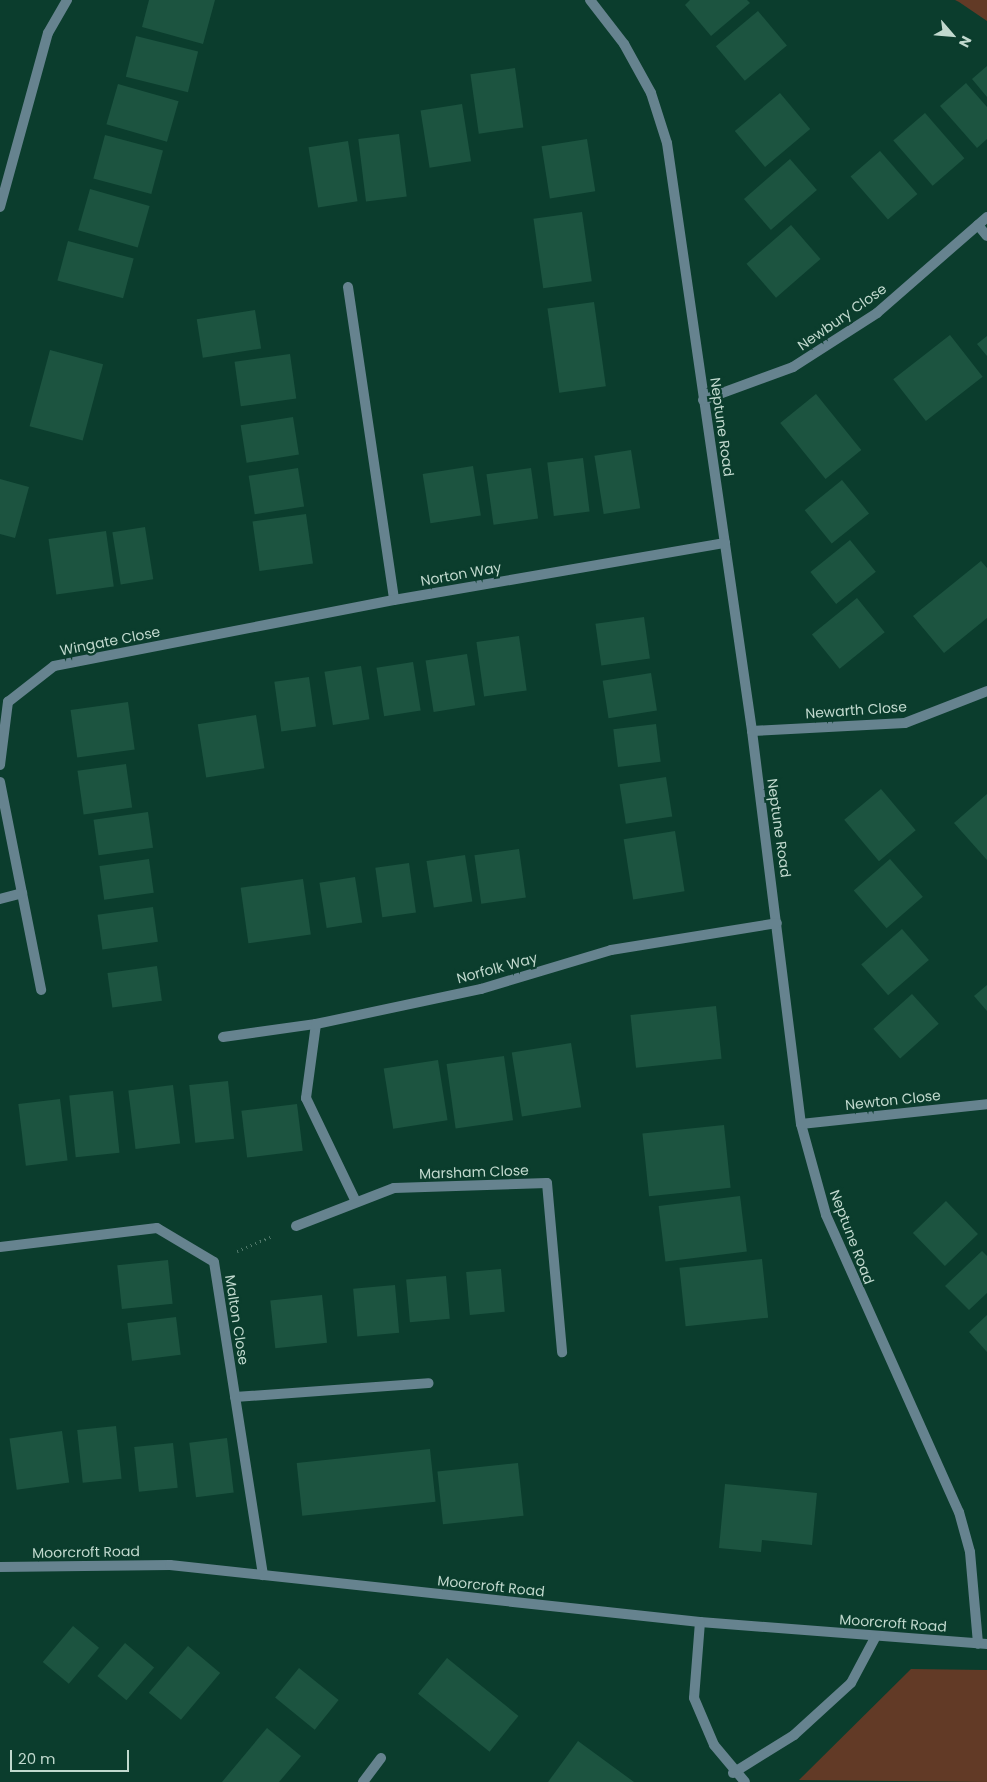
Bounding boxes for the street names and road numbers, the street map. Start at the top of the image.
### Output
street label: Newbury Close [794,280,890,354]
street label: Neptune Road [707,376,737,478]
street label: Norton Way [419,559,503,589]
street label: Wingate Close [58,623,162,659]
street label: Newarth Close [805,698,907,722]
street label: Neptune Road [764,777,794,879]
street label: Norfolk Way [455,949,539,987]
street label: Newton Close [844,1087,942,1113]
street label: Marsham Close [419,1162,529,1182]
street label: Neptune Road [826,1187,878,1287]
street label: Malton Close [222,1274,252,1366]
street label: Moorcroft Road [32,1543,140,1561]
street label: Moorcroft Road [437,1572,545,1600]
street label: Moorcroft Road [839,1611,947,1635]

